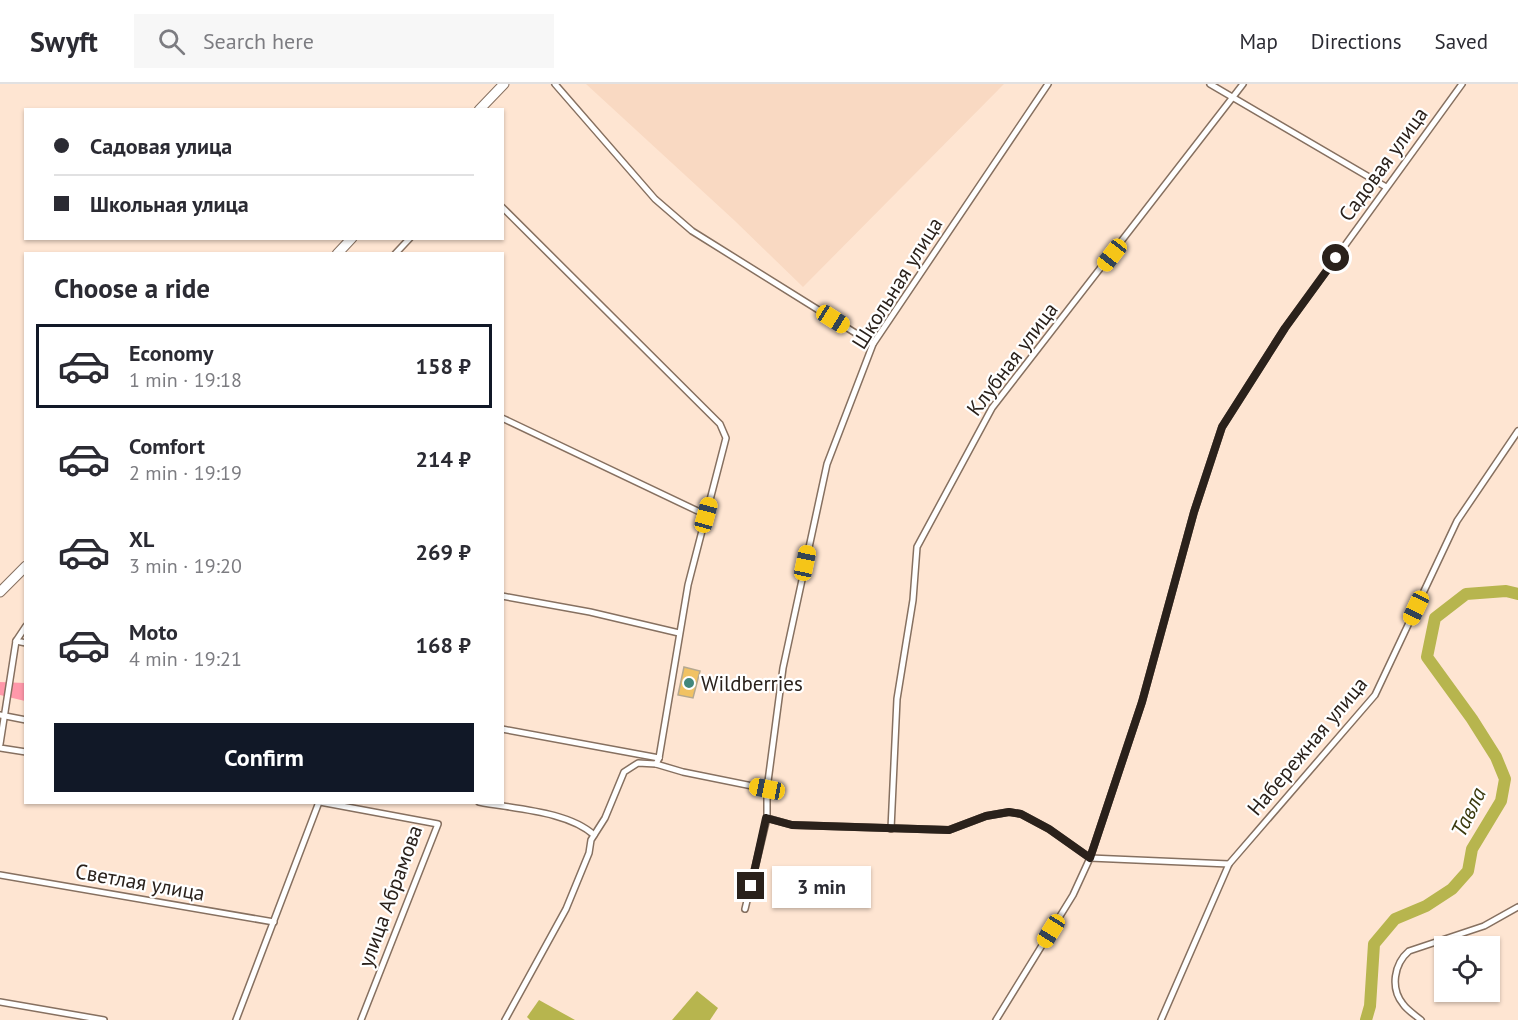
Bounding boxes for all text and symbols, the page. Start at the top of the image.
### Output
search box [134,14,554,68]
text: Swyft [30,23,98,60]
icon: search [155,25,188,58]
text: Search here [203,27,314,55]
text: Map [1239,28,1278,55]
text: Directions [1311,28,1402,55]
text: Saved [1435,28,1488,55]
street label: Садовая улица [1332,101,1434,227]
text: Садовая улица [90,132,232,160]
text: Школьная улица [90,190,249,218]
street label: Школьная улица [846,212,948,354]
car [1094,235,1130,275]
route start [1322,244,1349,271]
text: Choose a ride [54,271,210,305]
street label: Клубная улица [961,297,1063,421]
car [813,302,853,336]
icon: car [57,339,111,393]
text: Economy [129,339,213,367]
text: 158 ₽ [416,352,471,380]
text: 1 min · 19:18 [129,367,242,393]
icon: car [57,432,111,486]
text: Comfort [129,432,205,460]
text: 214 ₽ [416,445,471,473]
text: 2 min · 19:19 [129,460,242,486]
car [693,495,719,535]
icon: car [57,525,111,579]
text: XL [129,525,154,553]
text: 269 ₽ [416,538,471,566]
car [792,544,818,582]
text: 3 min · 19:20 [129,553,242,579]
car [1400,588,1432,628]
icon: car [57,618,111,672]
text: Moto [129,618,178,646]
text: 168 ₽ [416,631,471,659]
text: 4 min · 19:21 [129,646,242,672]
place label: Wildberries [701,670,803,697]
street label: Набережная улица [1241,671,1373,821]
marker: Wildberries [682,676,696,690]
button: Confirm [54,723,474,792]
car [748,777,786,801]
water label: Тавла [1444,782,1492,841]
street label: улица Абрамова [352,821,428,971]
street label: Светлая улица [73,857,207,907]
callout: 3 min [772,865,871,907]
route end [737,872,764,899]
text: 3 min [797,874,846,900]
car [1034,911,1068,951]
map controls [1434,936,1500,1002]
button: locate [1434,936,1500,1002]

